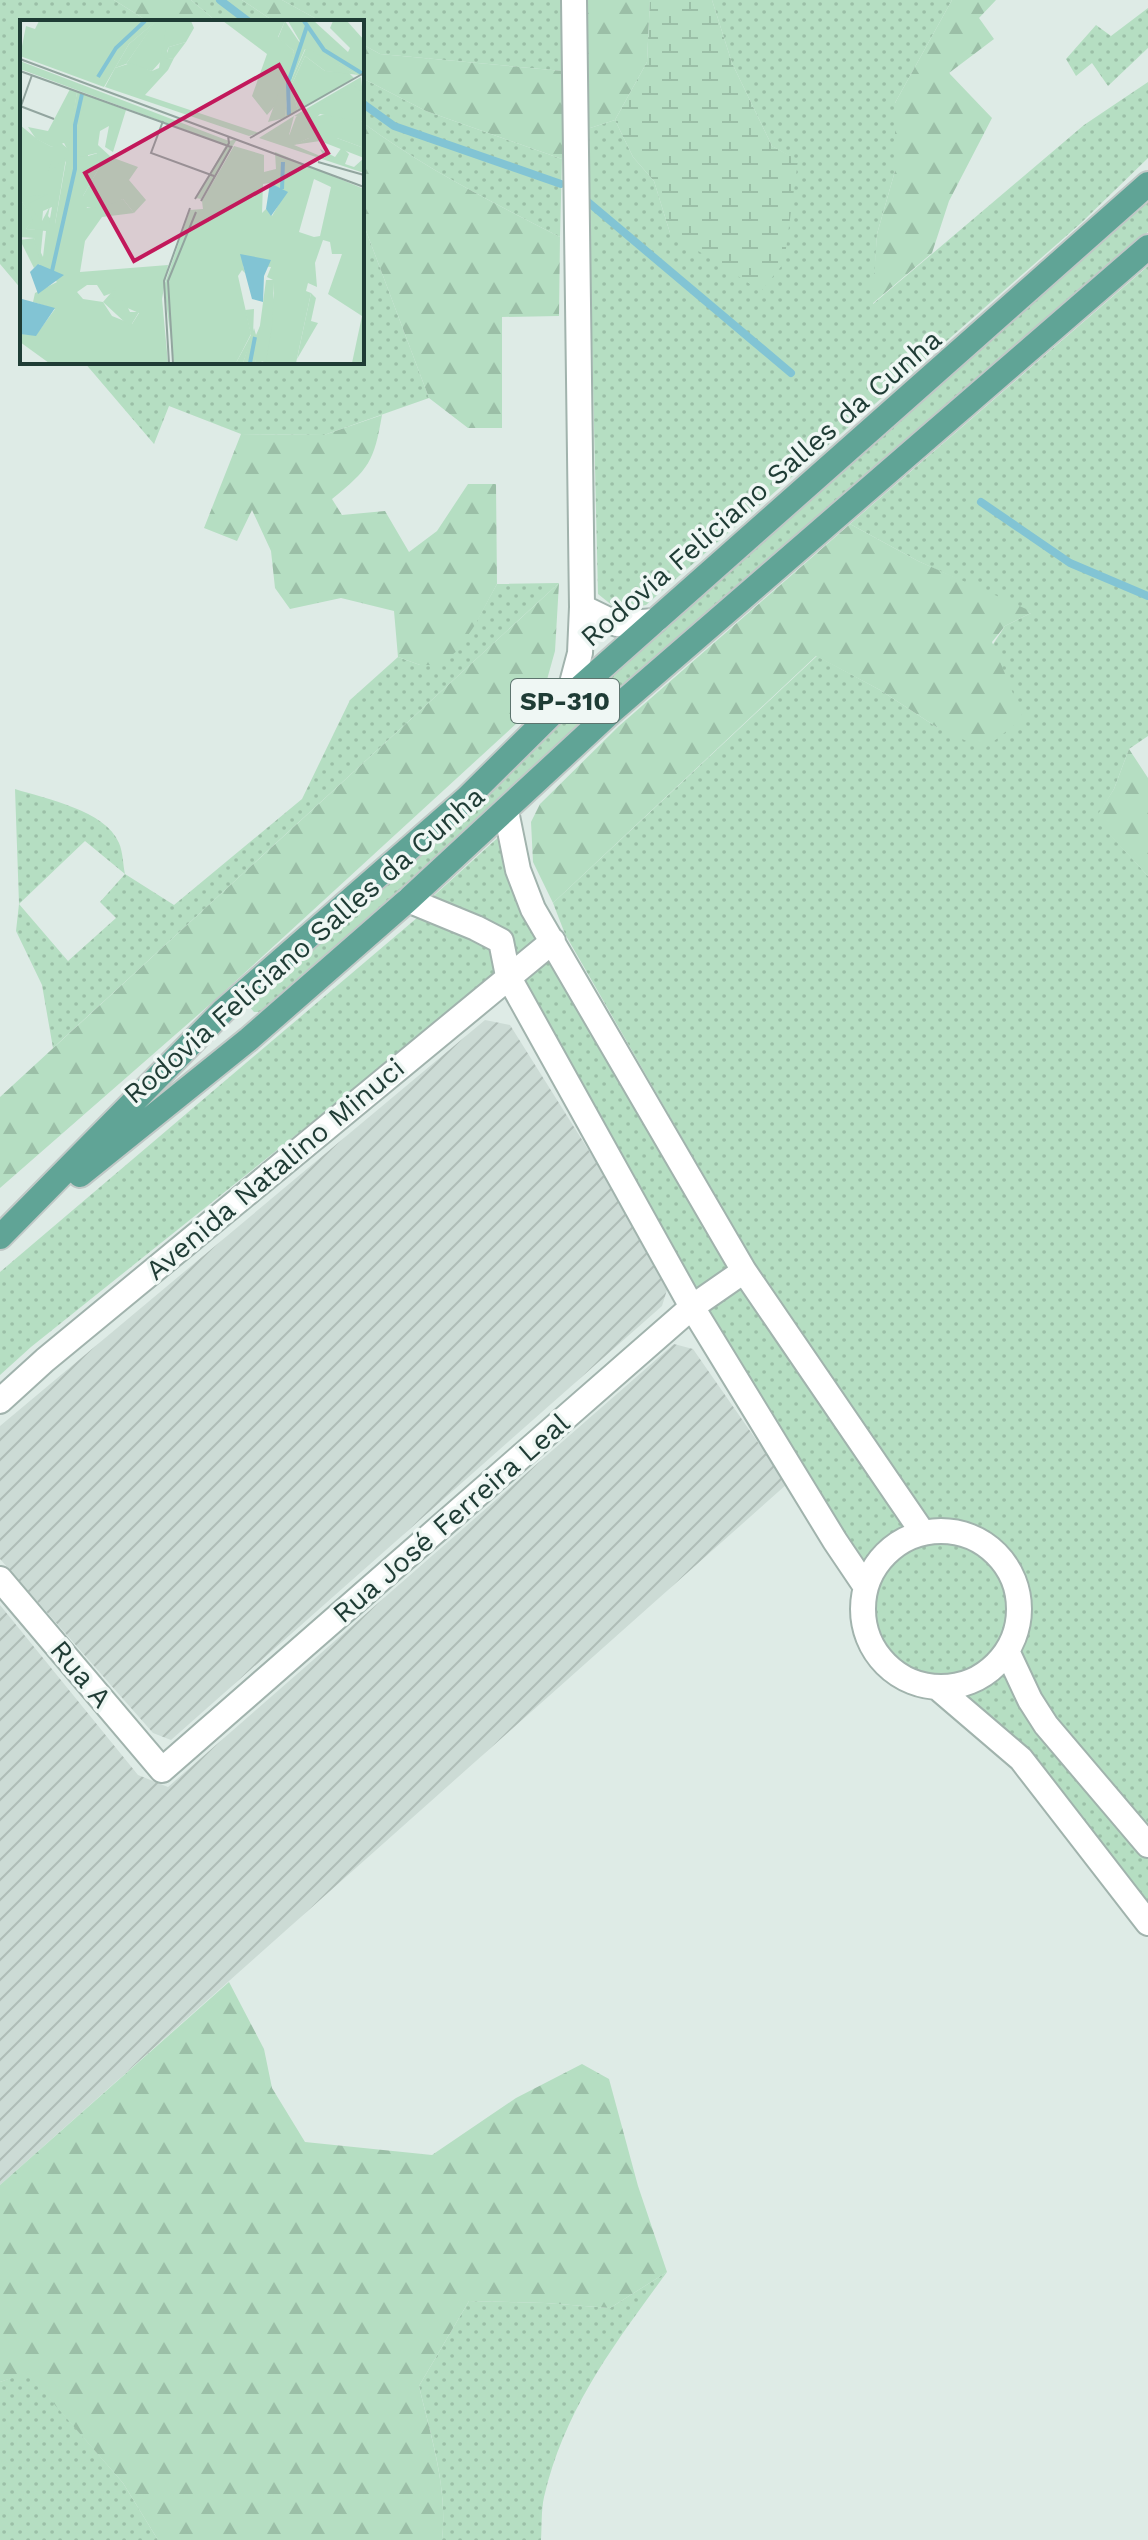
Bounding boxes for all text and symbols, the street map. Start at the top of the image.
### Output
inset map [20,20,364,364]
street label: Rodovia Feliciano Salles da Cunha [574,322,948,654]
road number: SP-310 [511,679,619,723]
street label: Rodovia Feliciano Salles da Cunha [117,779,491,1111]
street label: Avenida Natalino Minuci [139,1051,411,1287]
street label: Rua José Ferreira Leal [326,1406,576,1630]
street label: Rua A [43,1634,119,1714]

